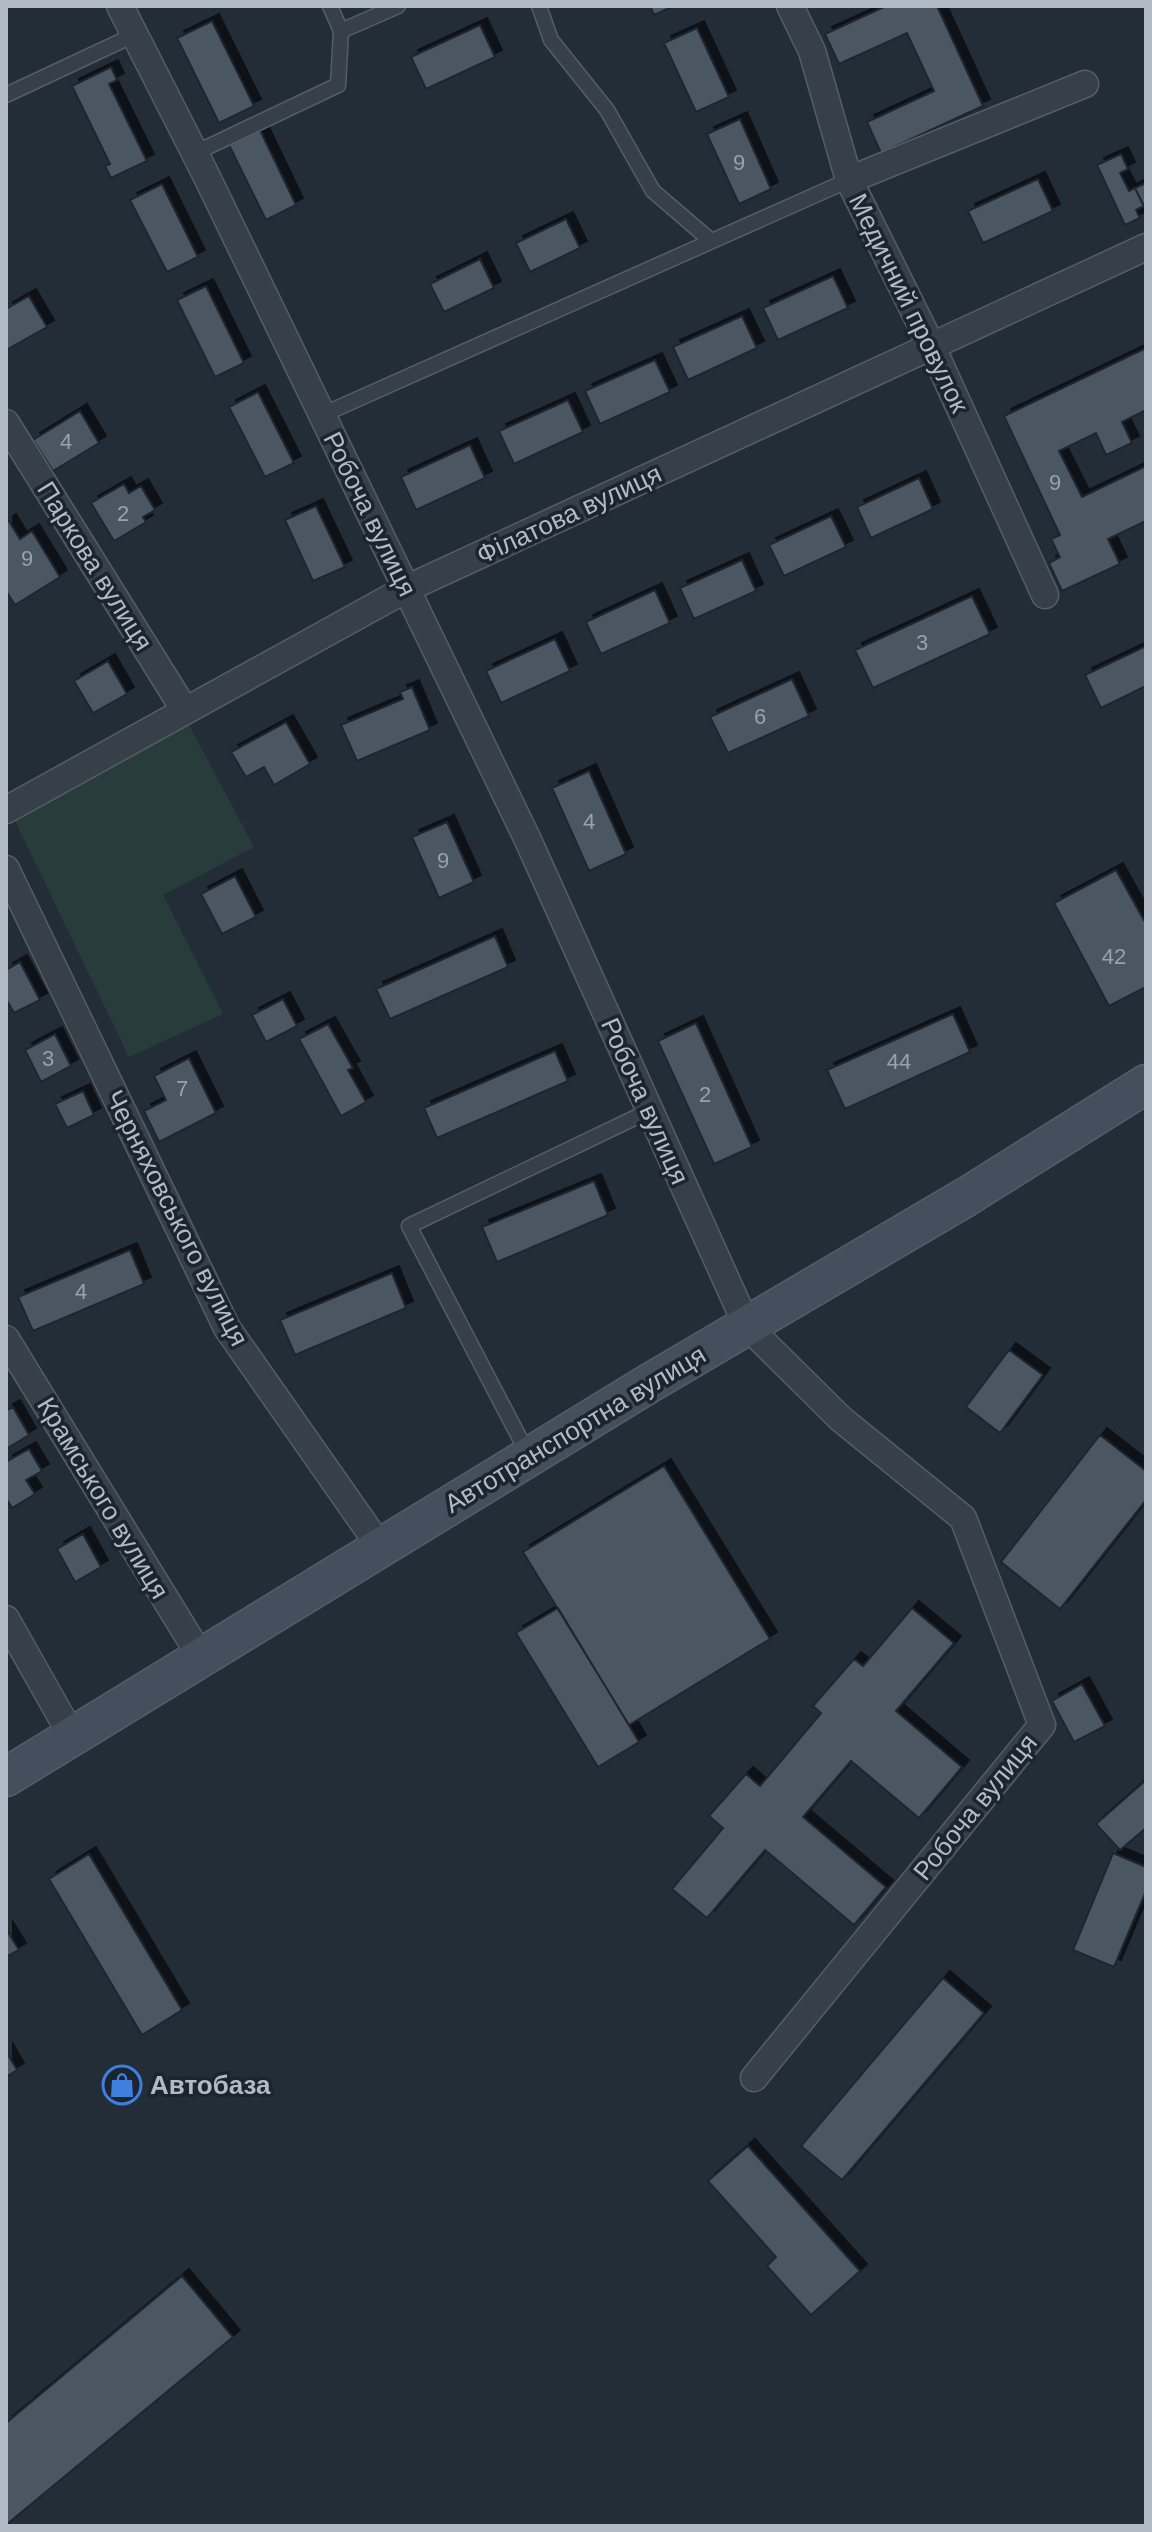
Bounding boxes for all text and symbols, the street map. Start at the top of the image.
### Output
house number: 9 [733,150,745,175]
street label: Медичний провулок [843,189,975,418]
street label: Робоча вулиця [317,427,423,601]
house number: 4 [60,429,72,454]
street label: Філатова вулиця [472,458,666,570]
house number: 9 [1049,470,1061,495]
street label: Паркова вулиця [31,476,159,656]
house number: 2 [117,501,129,526]
house number: 9 [21,546,33,571]
house number: 3 [916,630,928,655]
house number: 6 [754,704,766,729]
house number: 4 [583,809,595,834]
house number: 9 [437,848,449,873]
house number: 42 [1102,944,1126,969]
street label: Робоча вулиця [595,1013,695,1189]
house number: 3 [42,1046,54,1071]
house number: 44 [887,1049,911,1074]
house number: 7 [176,1076,188,1101]
house number: 2 [699,1082,711,1107]
street label: Черняховського вулиця [99,1085,255,1351]
house number: 4 [75,1279,87,1304]
street label: Автотранспортна вулиця [439,1339,711,1519]
street label: Крамського вулиця [31,1392,175,1604]
street label: Робоча вулиця [907,1728,1043,1886]
shop icon: Автобаза [101,2064,143,2106]
place label: Автобаза [150,2070,271,2100]

